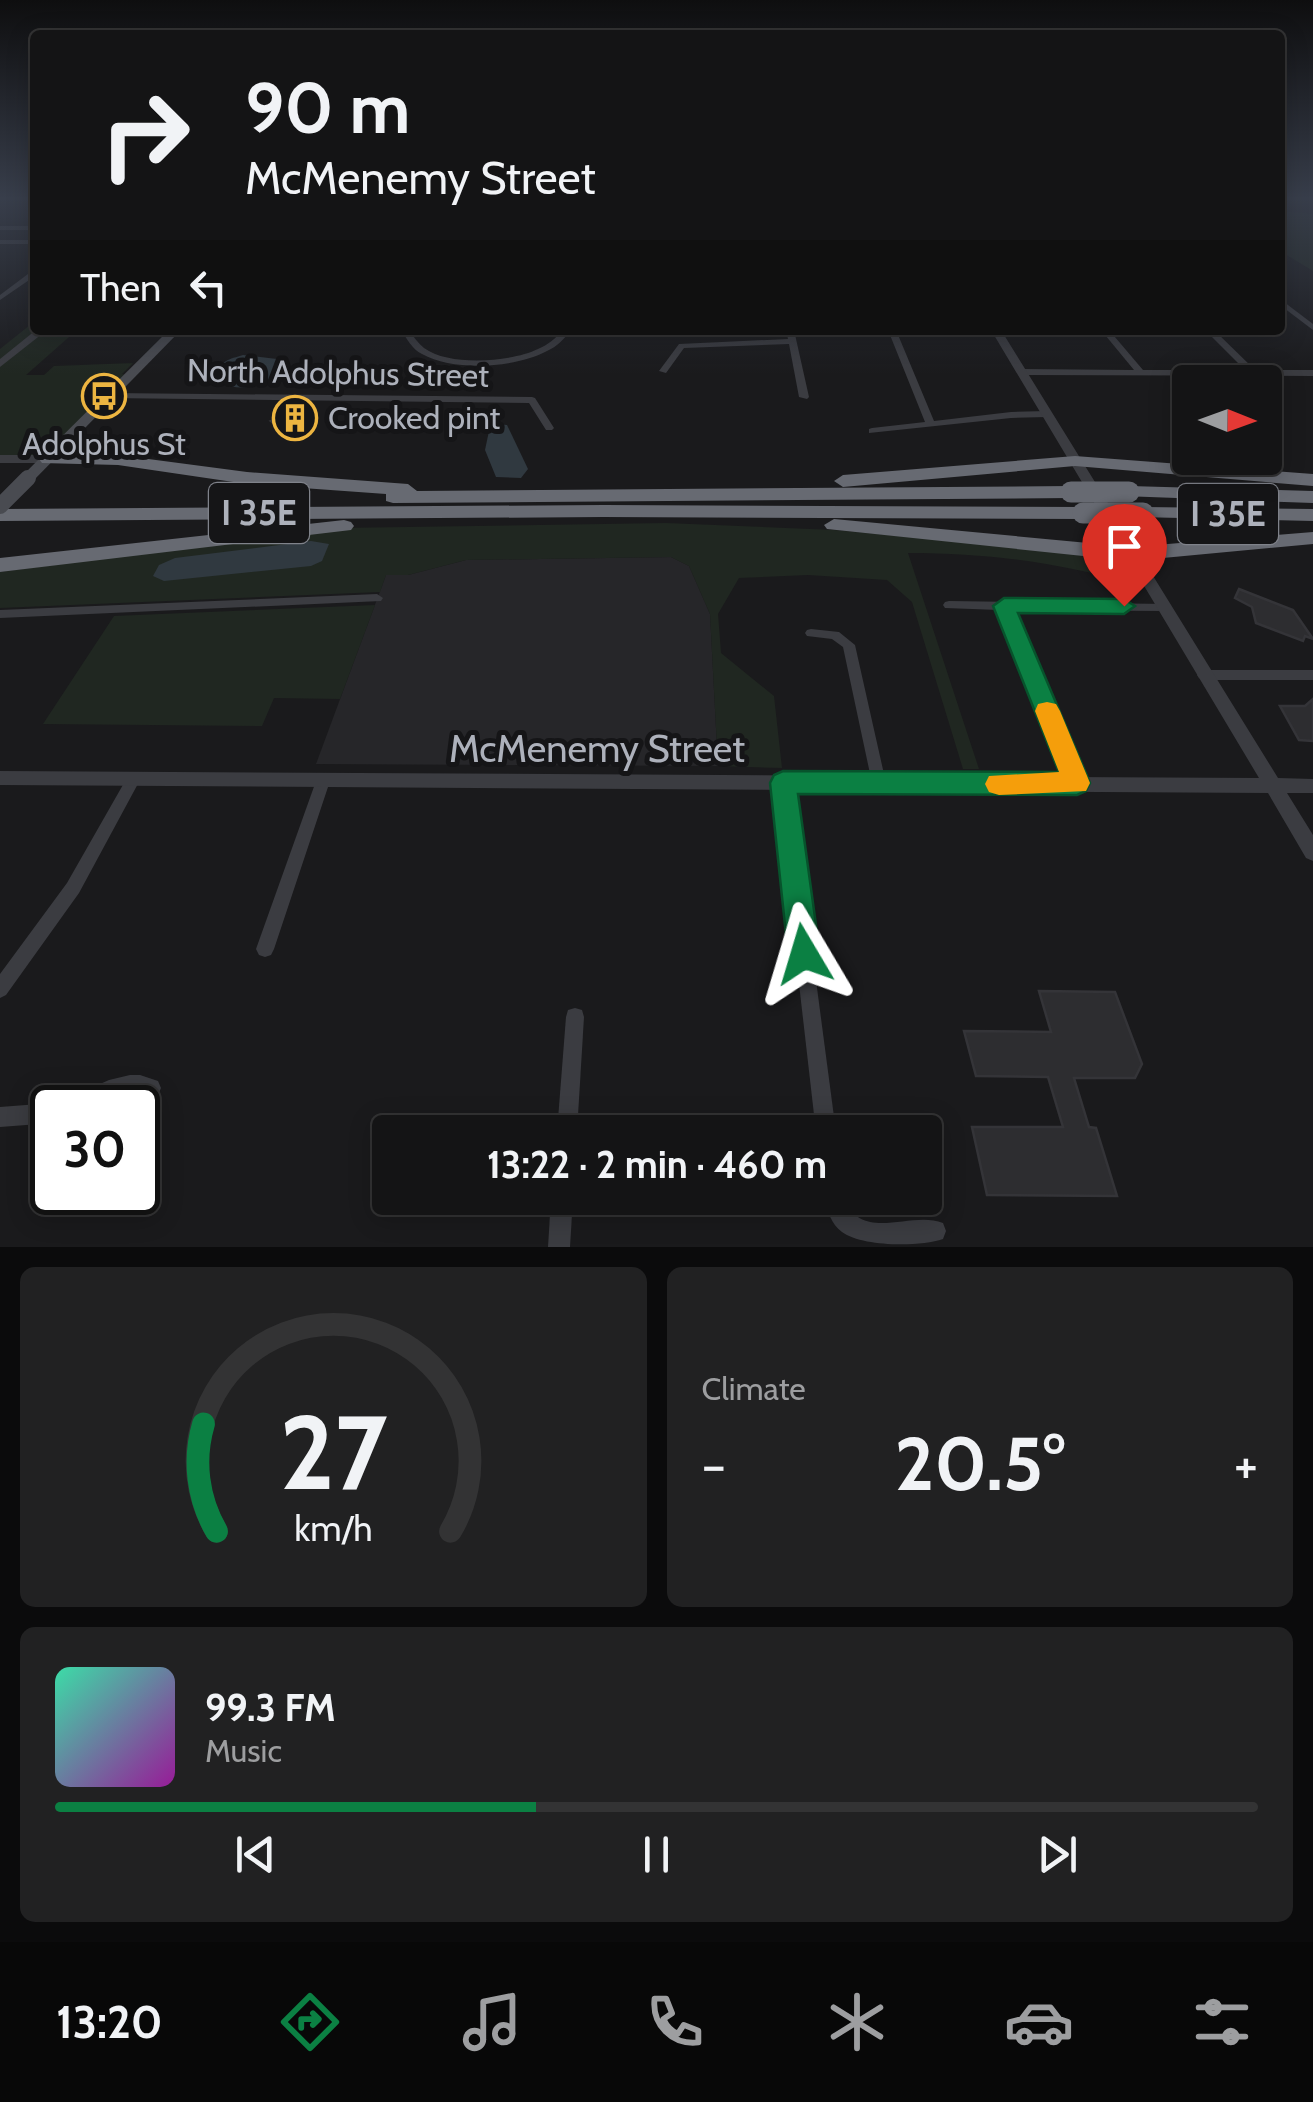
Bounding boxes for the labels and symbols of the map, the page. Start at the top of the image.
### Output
street label: North Adolphus Street [187,350,490,395]
north arrow [1172,365,1282,475]
bus stop icon: Adolphus St [81,373,127,419]
building icon: Crooked pint [272,395,318,441]
place label: Crooked pint [328,398,501,437]
place label: Adolphus St [22,424,186,463]
road number: I 35E [209,483,309,543]
road number: I 35E [1178,484,1278,544]
pin [1082,504,1167,607]
street label: McMenemy Street [449,725,745,772]
position arrow [752,902,856,1006]
speed limit sign: 30 [30,1085,160,1215]

